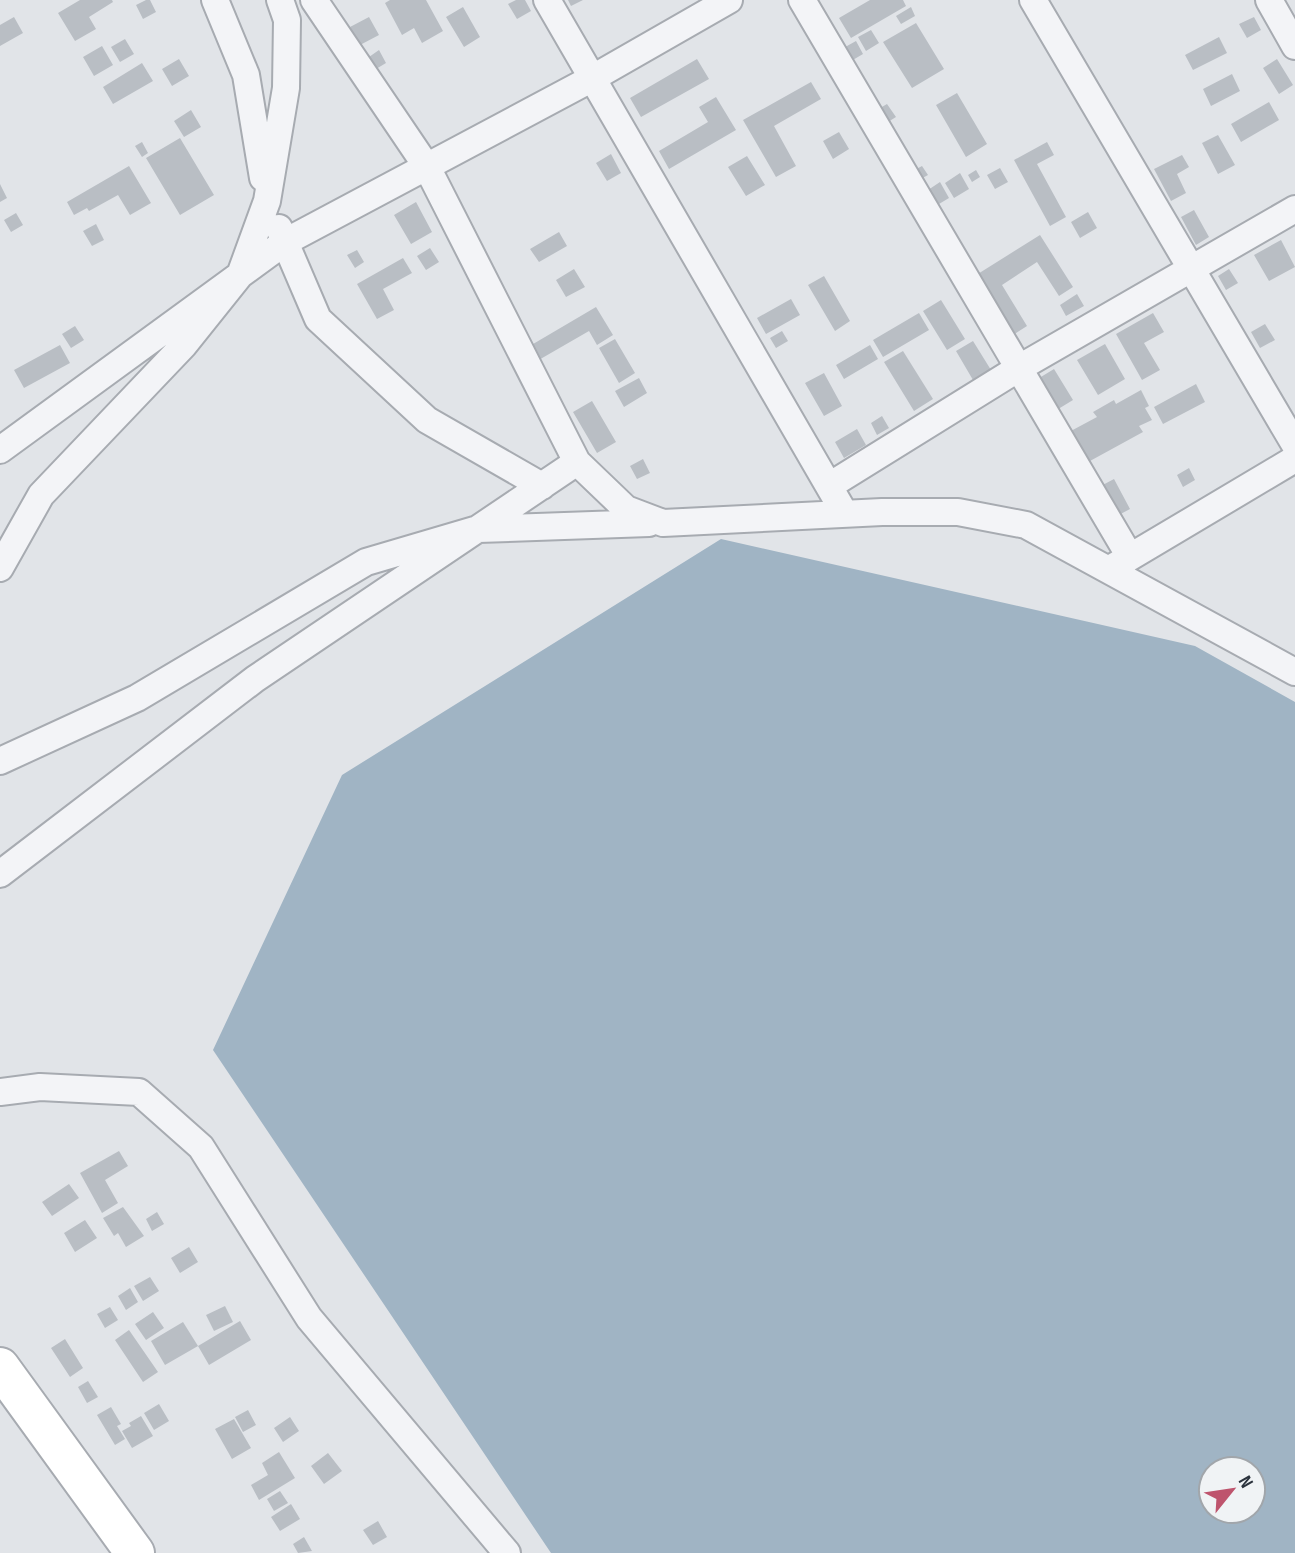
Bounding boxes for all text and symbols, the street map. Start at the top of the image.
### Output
north arrow [1197,1455,1267,1525]
text: N [1233,1472,1258,1492]

